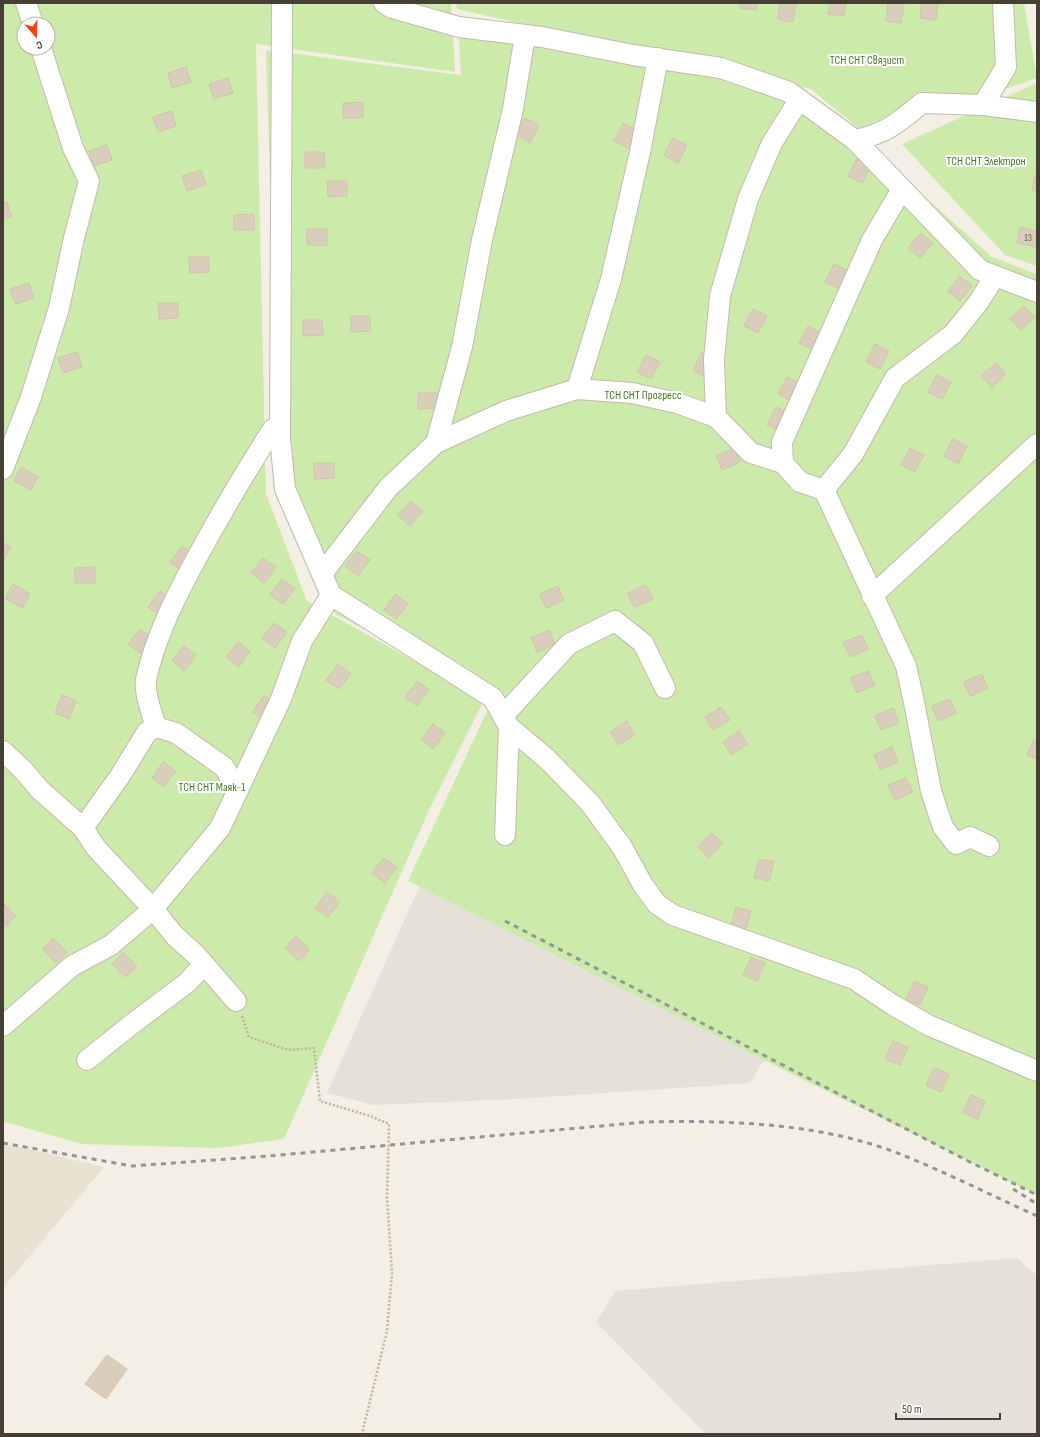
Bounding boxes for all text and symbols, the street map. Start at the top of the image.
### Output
north arrow [16,16,56,56]
text: С [34,38,44,52]
park label: ТСН СНТ Связист [830,53,905,68]
park label: ТСН СНТ Электрон [946,154,1026,169]
house number: 13 [1024,232,1032,244]
park label: ТСН СНТ Прогресс [605,388,682,403]
park label: ТСН СНТ Маяк-1 [179,780,246,795]
scale bar [896,1395,1000,1421]
text: 50 m [902,1402,922,1417]

